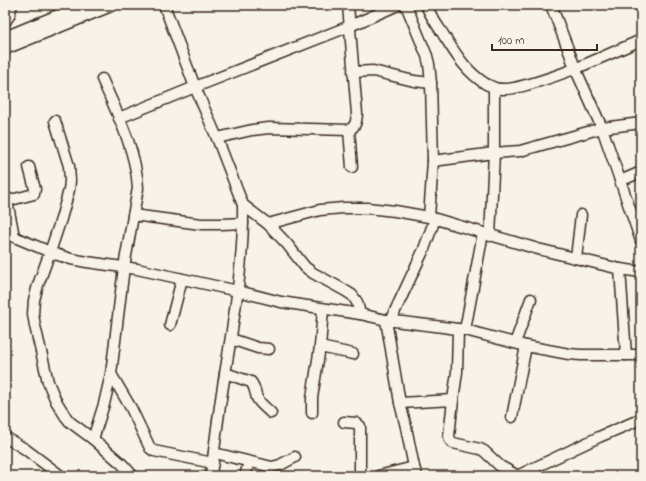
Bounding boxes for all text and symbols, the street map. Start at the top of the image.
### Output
scale bar [492,26,597,52]
text: 100 m [498,32,525,50]

